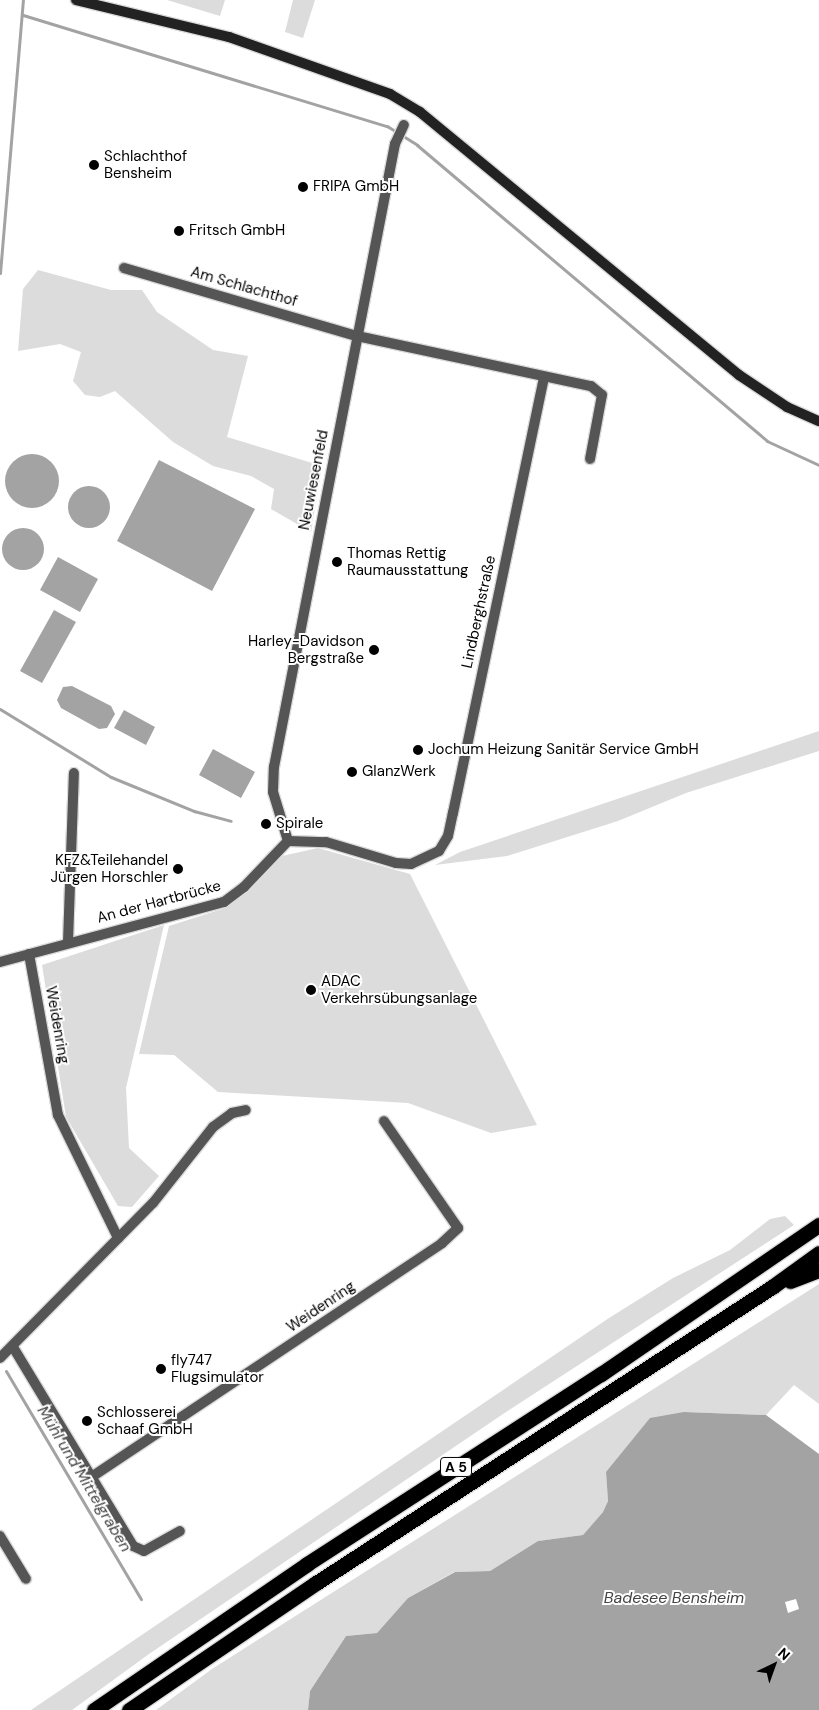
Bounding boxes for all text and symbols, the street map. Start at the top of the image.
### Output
place label: Schlachthof Bensheim [104,147,187,182]
marker: Schlachthof Bensheim [88,159,100,171]
place label: FRIPA GmbH [313,178,399,196]
marker: FRIPA GmbH [297,181,309,193]
place label: Fritsch GmbH [189,222,285,240]
marker: Fritsch GmbH [173,225,185,237]
street label: Am Schlachthof [188,263,300,311]
street label: Neuwiesenfeld [295,428,333,532]
place label: Thomas Rettig Raumausstattung [347,544,468,579]
street label: Lindberghstraße [458,554,500,670]
marker: Thomas Rettig Raumausstattung [331,556,343,568]
place label: Harley-Davidson Bergstraße [248,632,364,667]
marker: Harley-Davidson Bergstraße [368,644,380,656]
place label: Jochum Heizung Sanitär Service GmbH [428,741,699,759]
marker: Jochum Heizung Sanitär Service GmbH [412,744,424,756]
place label: GlanzWerk [362,763,436,781]
marker: GlanzWerk [346,766,358,778]
place label: Spirale [276,815,323,833]
marker: Spirale [260,818,272,830]
place label: KFZ&Teilehandel Jürgen Horschler [51,851,168,886]
marker: KFZ&Teilehandel Jürgen Horschler [172,863,184,875]
street label: An der Hartbrücke [95,877,223,927]
place label: ADAC Verkehrsübungsanlage [321,972,477,1007]
marker: ADAC Verkehrsübungsanlage [305,984,317,996]
street label: Weidenring [41,985,73,1065]
street label: Weidenring [283,1278,359,1336]
place label: fly747 Flugsimulator [171,1351,264,1386]
marker: fly747 Flugsimulator [155,1363,167,1375]
water label: Mühl und Mittelgraben [33,1403,135,1555]
place label: Schlosserei Schaaf GmbH [97,1403,193,1438]
marker: Schlosserei Schaaf GmbH [81,1415,93,1427]
road number: A 5 [440,1455,472,1478]
water label: Badesee Bensheim [604,1588,744,1608]
north arrow [749,1640,799,1690]
text: N [774,1644,794,1664]

